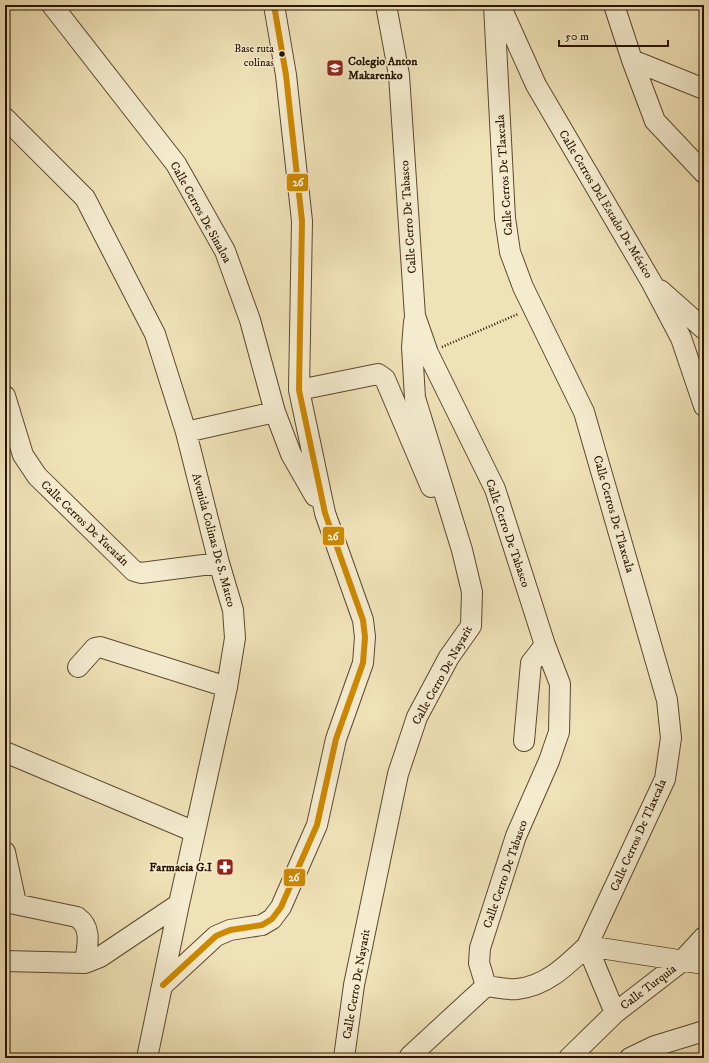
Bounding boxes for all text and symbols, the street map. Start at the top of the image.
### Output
scale bar [559,22,668,48]
text: 50 m [565,29,589,44]
place label: Base ruta colinas [234,42,274,70]
marker: Base ruta colinas [277,49,287,59]
place label: Colegio Anton Makarenko [348,54,418,83]
school or university icon: Colegio Anton Makarenko [325,58,345,78]
street label: Calle Cerros De Tlaxcala [493,113,516,236]
street label: Calle Cerros Del Estado De México [555,127,656,281]
street label: Calle Cerros De Sinaloa [166,159,235,266]
street label: Calle Cerro De Tabasco [397,160,420,274]
line badge: 26 [286,173,309,192]
text: 26 [292,176,305,190]
street label: Calle Cerros De Tlaxcala [590,454,638,575]
street label: Avenida Colinas De S. Mateo [188,472,239,609]
street label: Calle Cerros De Yucatán [37,477,132,570]
street label: Calle Cerro De Tabasco [482,477,533,589]
line badge: 26 [322,526,345,546]
text: 26 [327,530,340,544]
street label: Calle Cerro De Nayarit [409,623,476,728]
street label: Calle Cerros De Tlaxcala [607,776,670,894]
street label: Calle Cerro De Tabasco [480,818,531,930]
pharmacy icon: Farmacia G.I [215,857,235,877]
place label: Farmacia G.I [149,860,212,875]
line badge: 26 [283,868,306,887]
text: 26 [288,871,301,885]
street label: Calle Cerro De Nayarit [339,928,374,1040]
street label: Calle Turquia [617,961,680,1013]

